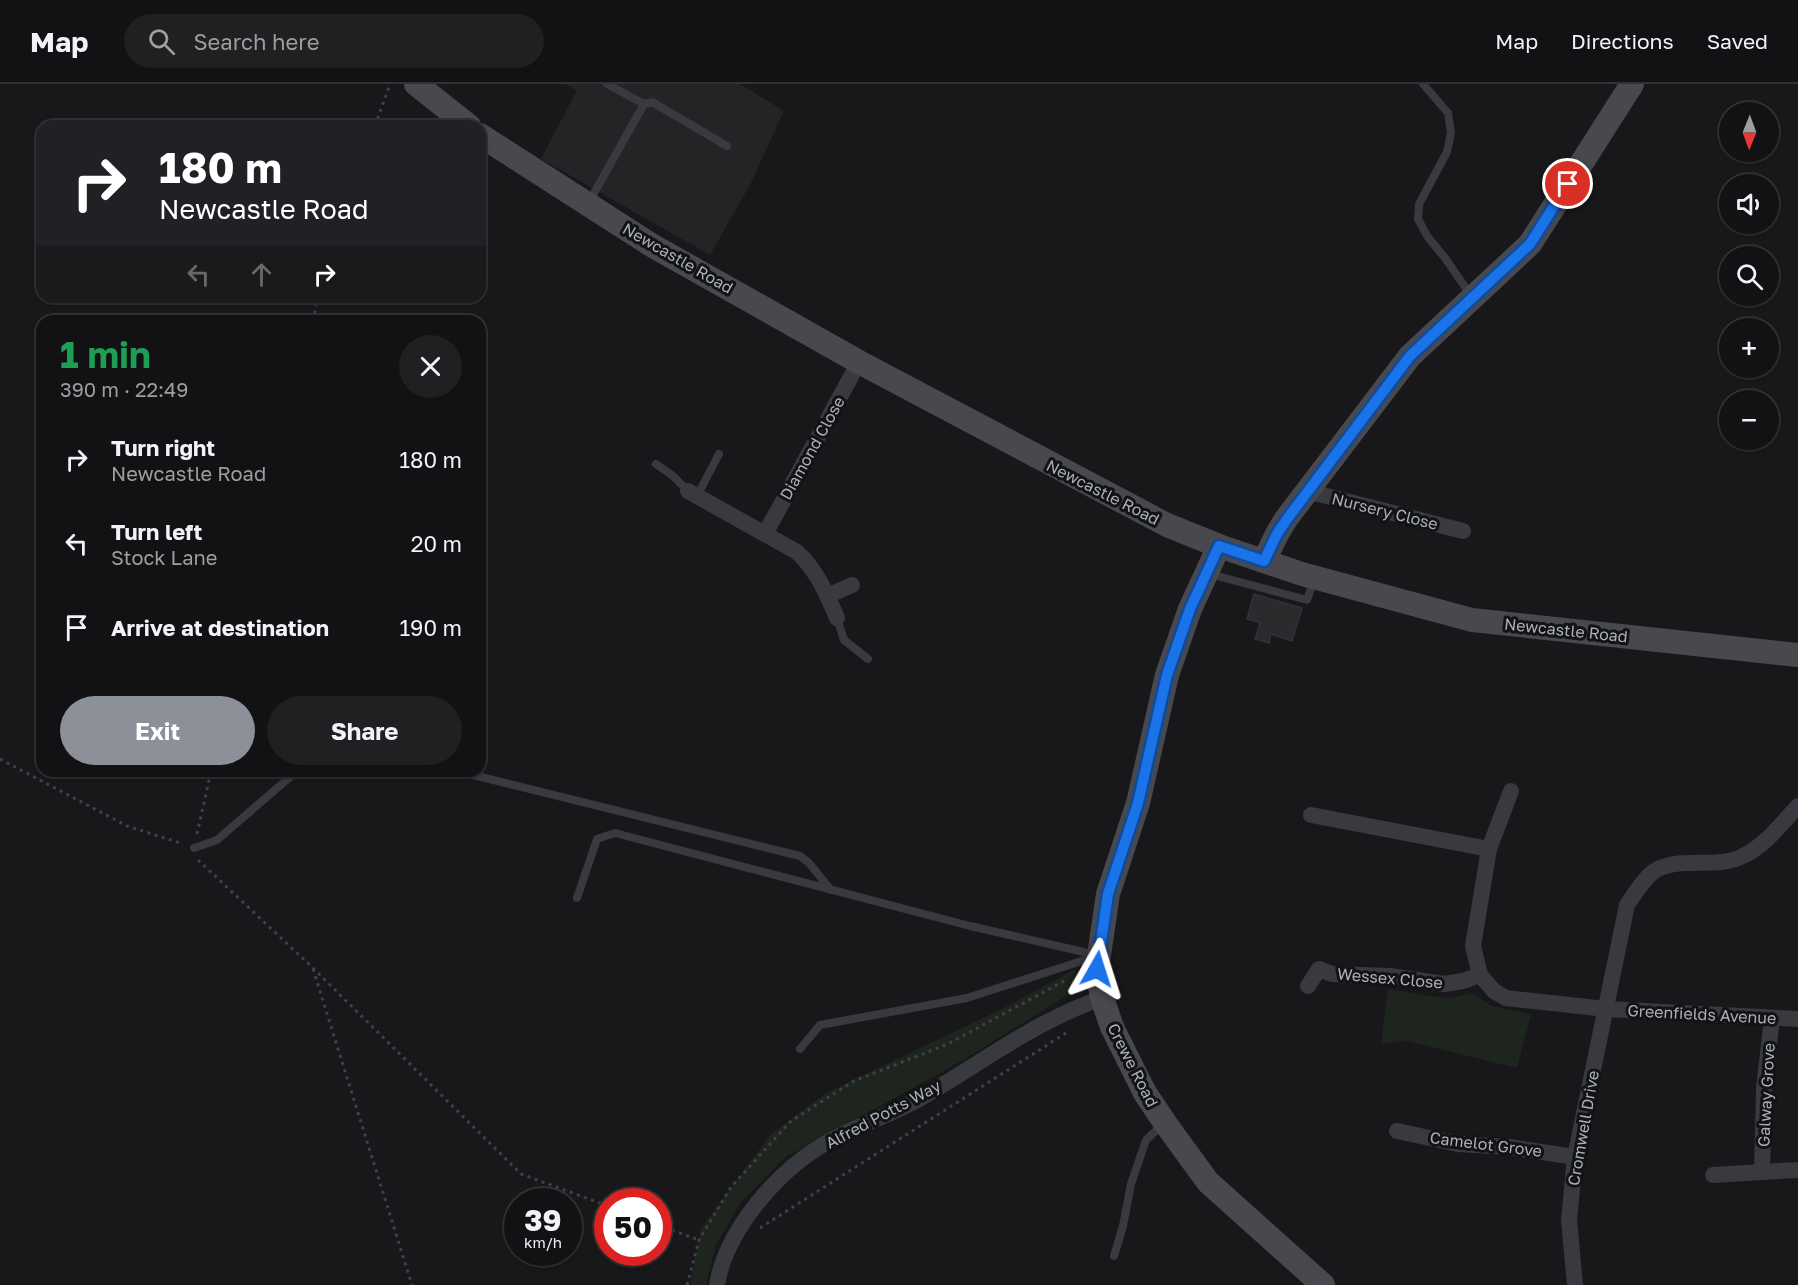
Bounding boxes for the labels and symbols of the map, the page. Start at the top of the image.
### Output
north arrow [1719,102,1779,162]
pin [1542,158,1593,209]
street label: Newcastle Road [619,218,737,298]
street label: Diamond Close [775,393,849,503]
street label: Newcastle Road [1043,455,1163,529]
street label: Nursery Close [1330,488,1440,534]
street label: Newcastle Road [1503,614,1629,646]
position arrow [1065,937,1129,1001]
street label: Wessex Close [1336,963,1444,993]
street label: Greenfields Avenue [1627,1000,1777,1028]
street label: Crewe Road [1103,1020,1163,1110]
street label: Galway Grove [1753,1042,1779,1148]
street label: Cromwell Drive [1563,1069,1603,1187]
street label: Alfred Potts Way [822,1075,944,1153]
street label: Camelot Grove [1429,1127,1543,1161]
speed limit sign: 50 [594,1188,672,1266]

